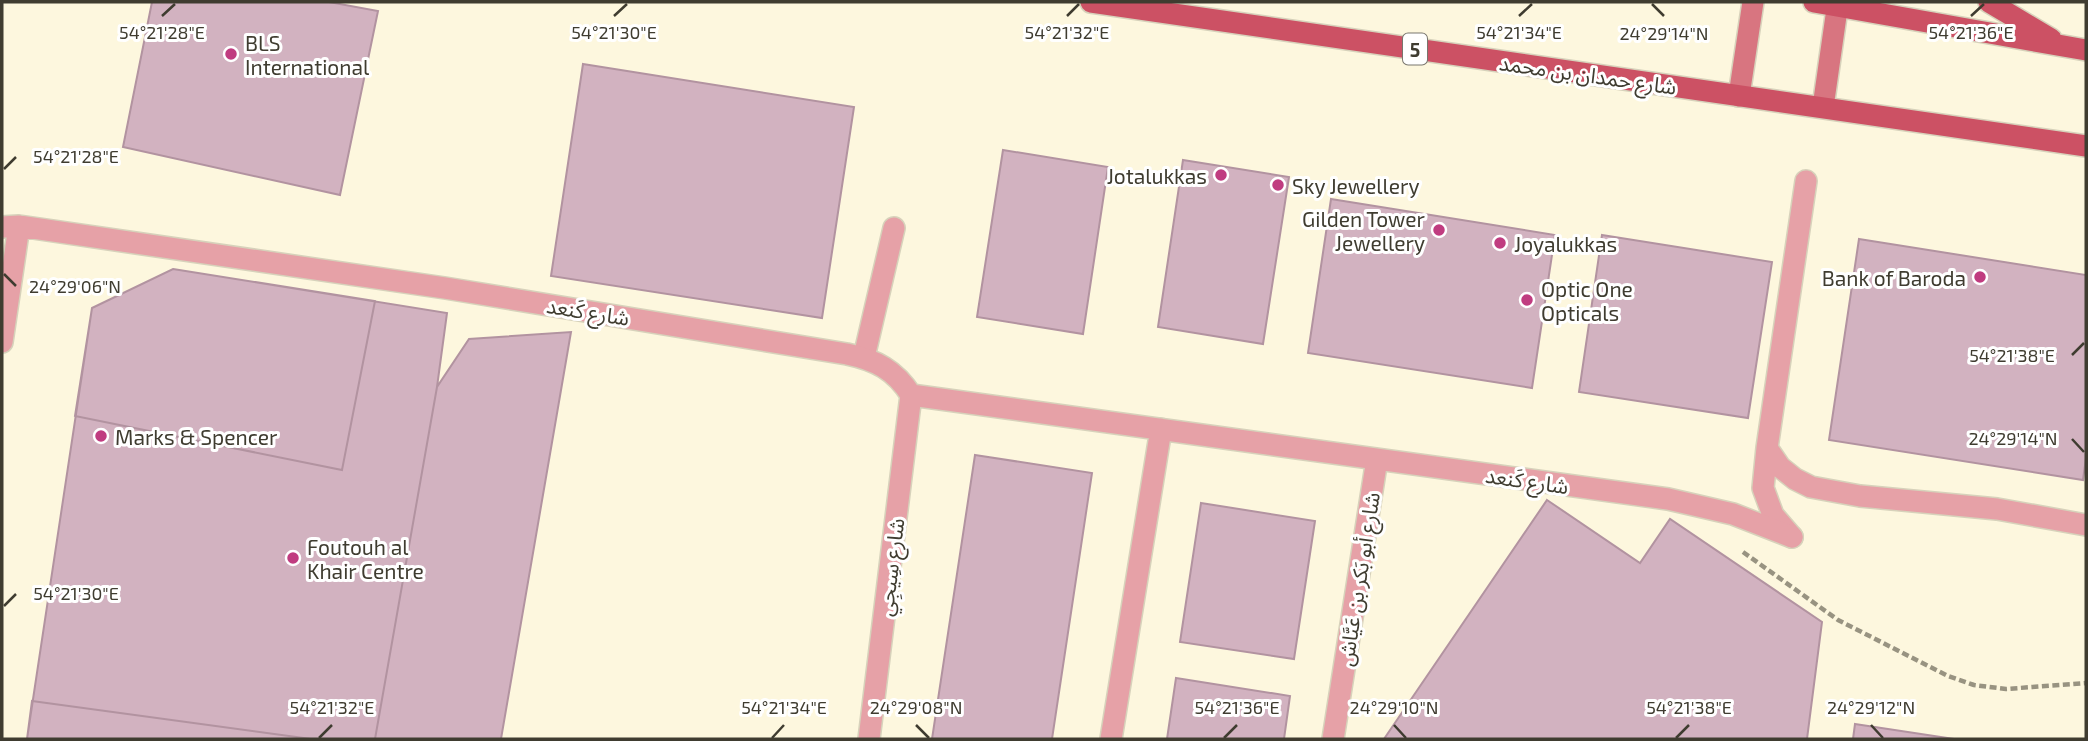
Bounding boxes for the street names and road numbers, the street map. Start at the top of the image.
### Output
road number: 5 [1403,34,1427,64]
street label: شارع حمدان بن محمد [1497,49,1678,103]
street label: شارع كَنعد [544,292,631,334]
street label: شارع كَنعد [1483,462,1570,502]
street label: شارع أبو بَكر بن عَيَّاش [1332,490,1388,668]
street label: شارع سِيجِي [872,516,913,618]

